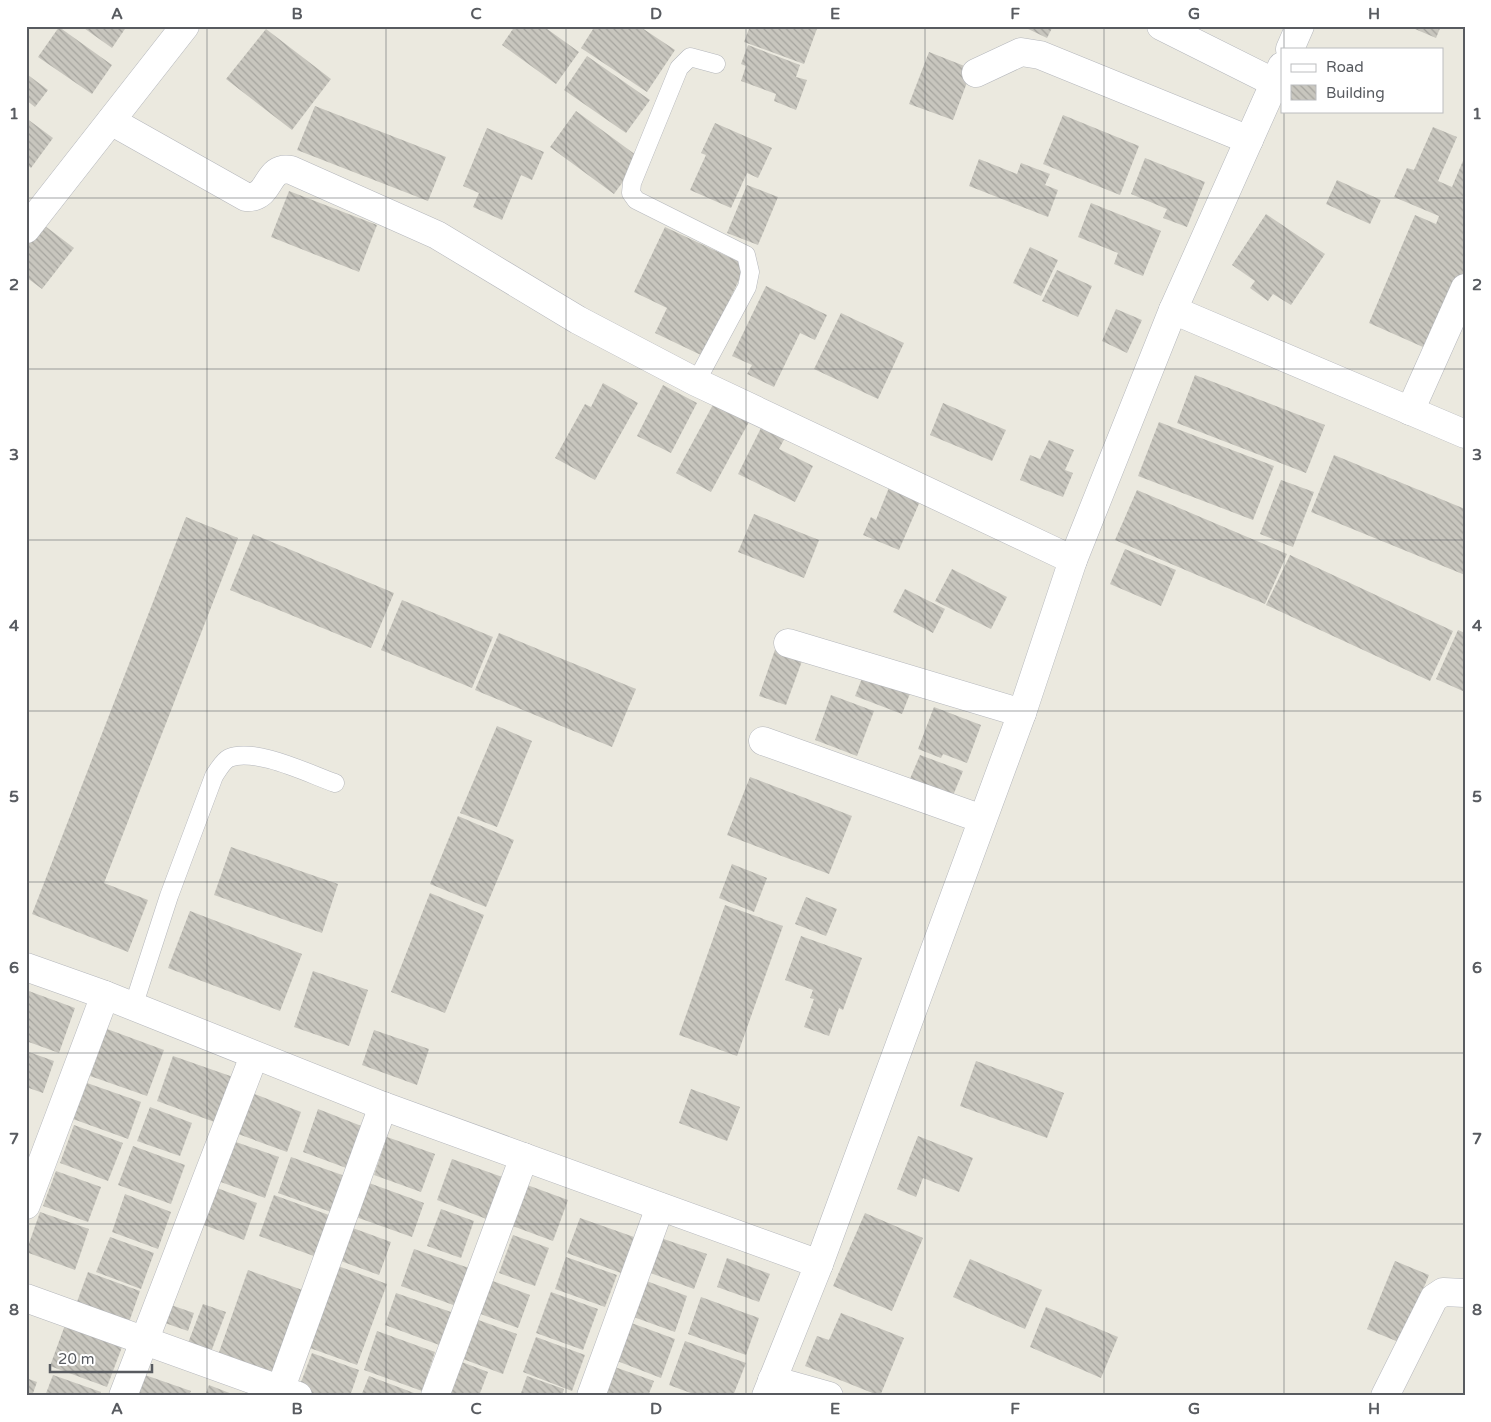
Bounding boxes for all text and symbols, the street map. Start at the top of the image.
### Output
text: A [111,4,123,24]
text: B [291,4,303,24]
text: C [470,4,482,24]
text: D [650,4,662,24]
text: E [830,4,840,24]
text: F [1010,4,1020,24]
text: G [1188,4,1200,24]
text: H [1368,4,1380,24]
legend [1281,48,1444,112]
text: Road [1326,58,1364,76]
text: Building [1326,84,1385,102]
text: 1 [9,104,19,124]
text: 1 [1472,104,1482,124]
text: 2 [9,275,19,295]
text: 2 [1472,275,1482,295]
text: 3 [9,445,19,465]
text: 3 [1472,445,1482,465]
text: 4 [9,616,19,636]
text: 4 [1472,616,1482,636]
text: 5 [9,787,19,807]
text: 5 [1472,787,1482,807]
text: 6 [9,958,19,978]
text: 6 [1472,958,1482,978]
text: 7 [9,1129,19,1149]
text: 7 [1472,1129,1482,1149]
text: 8 [9,1300,19,1320]
text: 8 [1472,1300,1482,1320]
scale bar [50,1342,152,1374]
text: 20 m [58,1350,95,1368]
text: A [111,1399,123,1419]
text: B [291,1399,303,1419]
text: C [470,1399,482,1419]
text: D [650,1399,662,1419]
text: E [830,1399,840,1419]
text: F [1010,1399,1020,1419]
text: G [1188,1399,1200,1419]
text: H [1368,1399,1380,1419]

